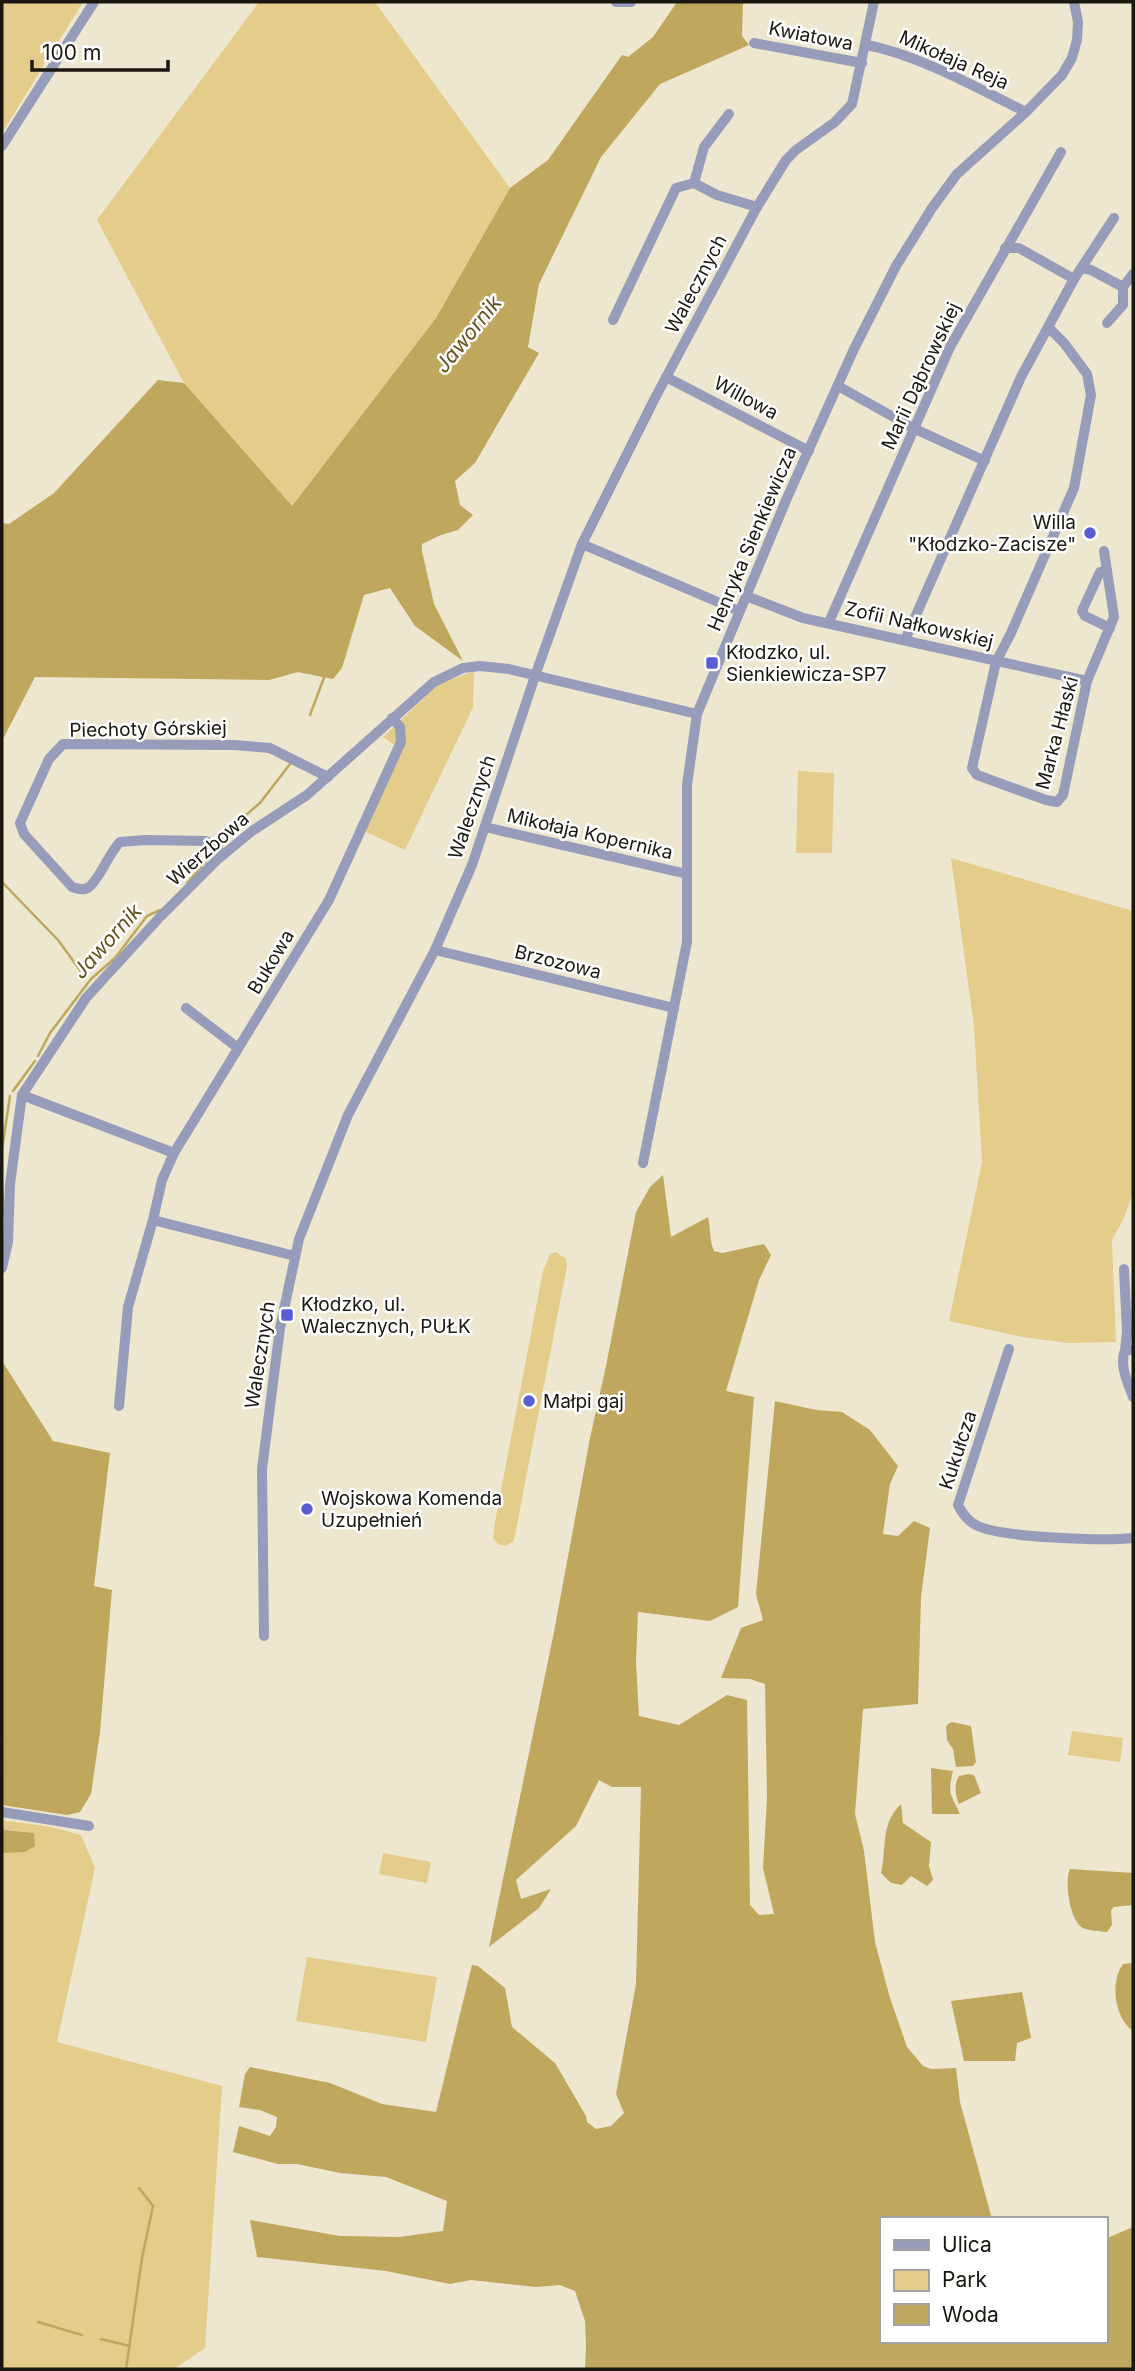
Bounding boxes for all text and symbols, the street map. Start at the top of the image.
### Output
street label: Kwiatowa [767,17,855,55]
street label: Mikołaja Reja [896,26,1012,94]
scale bar [32,28,168,72]
text: 100 m [42,40,101,65]
street label: Walecznych [660,231,732,337]
water label: Jawornik [429,290,507,377]
street label: Marii Dąbrowskiej [877,299,965,453]
street label: Willowa [710,371,782,425]
street label: Henryka Sienkiewicza [703,443,801,635]
place label: Willa "Kłodzko-Zacisze" [908,511,1076,556]
marker: Willa "Kłodzko-Zacisze" [1082,525,1098,541]
street label: Zofii Nałkowskiej [842,597,996,653]
place label: Kłodzko, ul. Sienkiewicza-SP7 [726,641,887,686]
marker: Kłodzko, ul. Sienkiewicza-SP7 [704,655,720,671]
street label: Marka Hłaski [1031,674,1083,792]
street label: Piechoty Górskiej [69,716,227,742]
street label: Walecznych [443,752,501,862]
street label: Mikołaja Kopernika [505,804,675,864]
street label: Wierzbowa [162,807,254,891]
water label: Jawornik [67,898,147,983]
street label: Bukowa [243,926,299,998]
street label: Brzozowa [512,940,604,984]
place label: Kłodzko, ul. Walecznych, PUŁK [301,1293,471,1338]
street label: Walecznych [240,1300,280,1410]
marker: Kłodzko, ul. Walecznych, PUŁK [279,1307,295,1323]
place label: Małpi gaj [543,1390,624,1413]
marker: Małpi gaj [521,1393,537,1409]
street label: Kukułcza [934,1408,982,1492]
place label: Wojskowa Komenda Uzupełnień [321,1487,502,1532]
marker: Wojskowa Komenda Uzupełnień [299,1501,315,1517]
legend [880,2217,1107,2343]
text: Ulica [942,2232,992,2257]
text: Park [942,2267,987,2292]
text: Woda [942,2302,999,2327]

